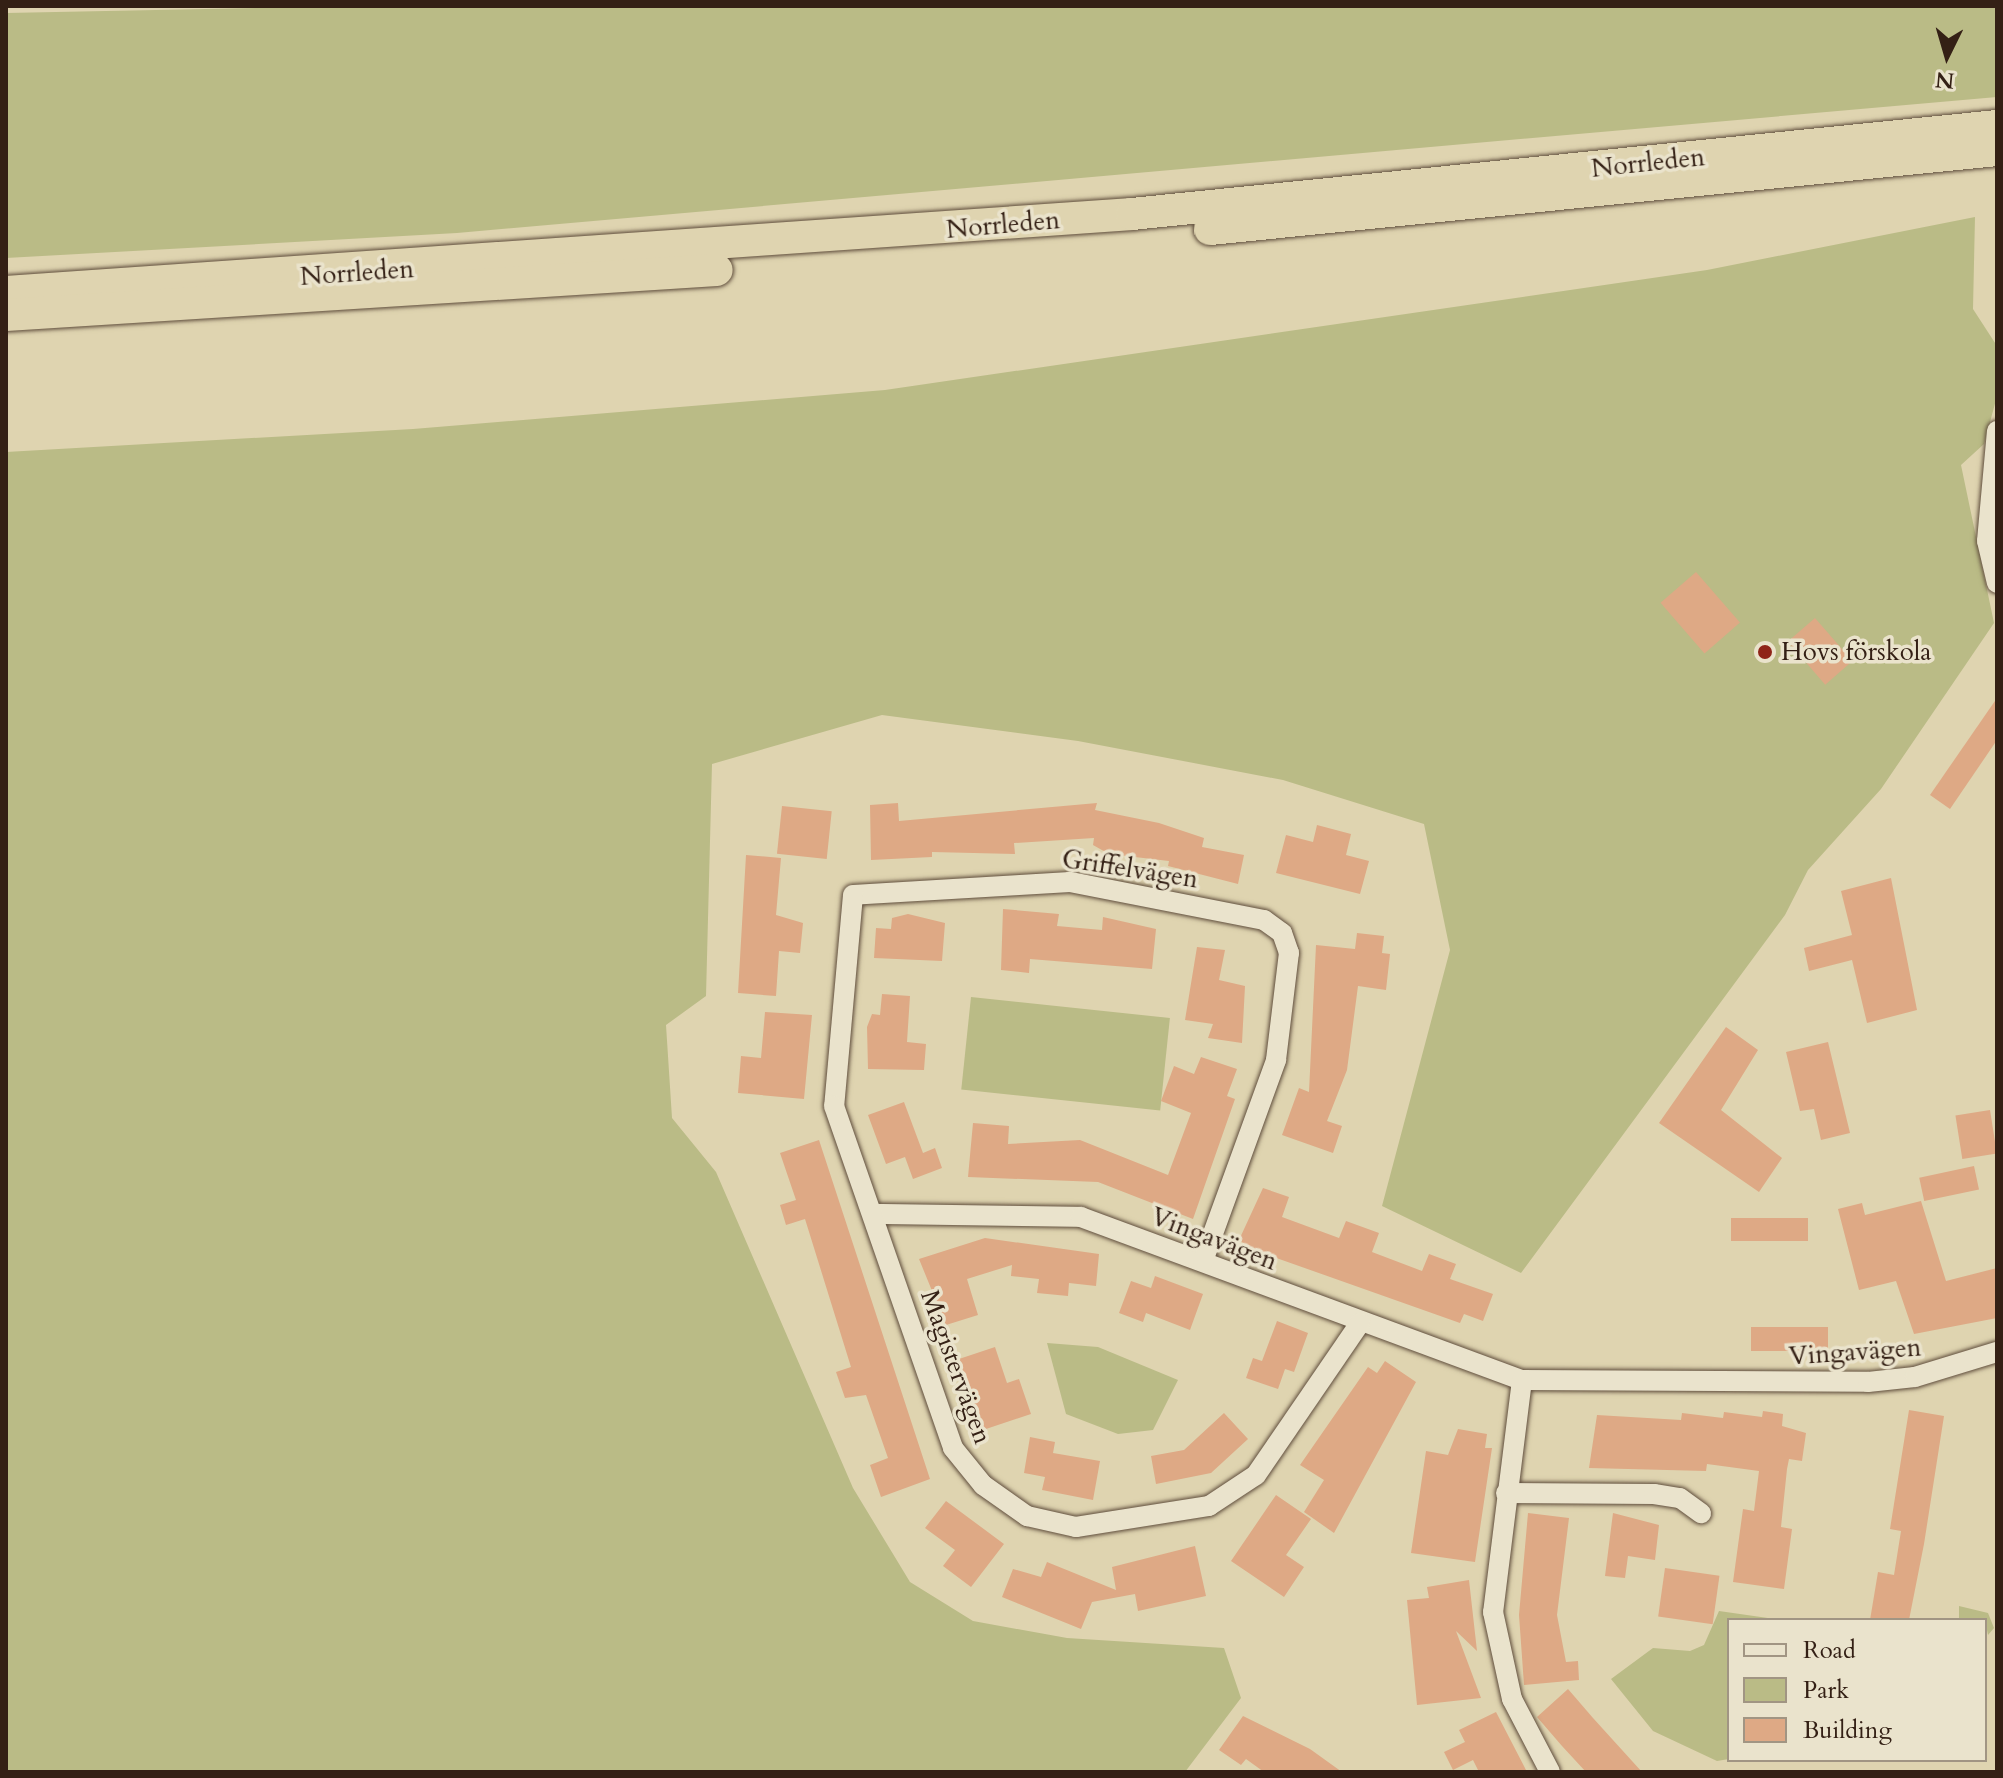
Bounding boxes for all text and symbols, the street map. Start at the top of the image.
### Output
north arrow [1907,16,1987,96]
text: N [1934,64,1956,96]
street label: Norrleden [1590,142,1706,184]
street label: Norrleden [945,204,1061,246]
street label: Norrleden [299,253,415,293]
place label: Hovs förskola [1781,636,1932,668]
marker: Hovs förskola [1756,643,1774,661]
street label: Griffelvägen [1060,843,1200,895]
street label: Vingavägen [1146,1201,1282,1277]
street label: Magistervägen [914,1286,998,1448]
street label: Vingavägen [1788,1332,1922,1372]
legend [1727,1618,1987,1762]
text: Road [1803,1634,1856,1667]
text: Park [1803,1674,1849,1707]
text: Building [1803,1714,1892,1747]

